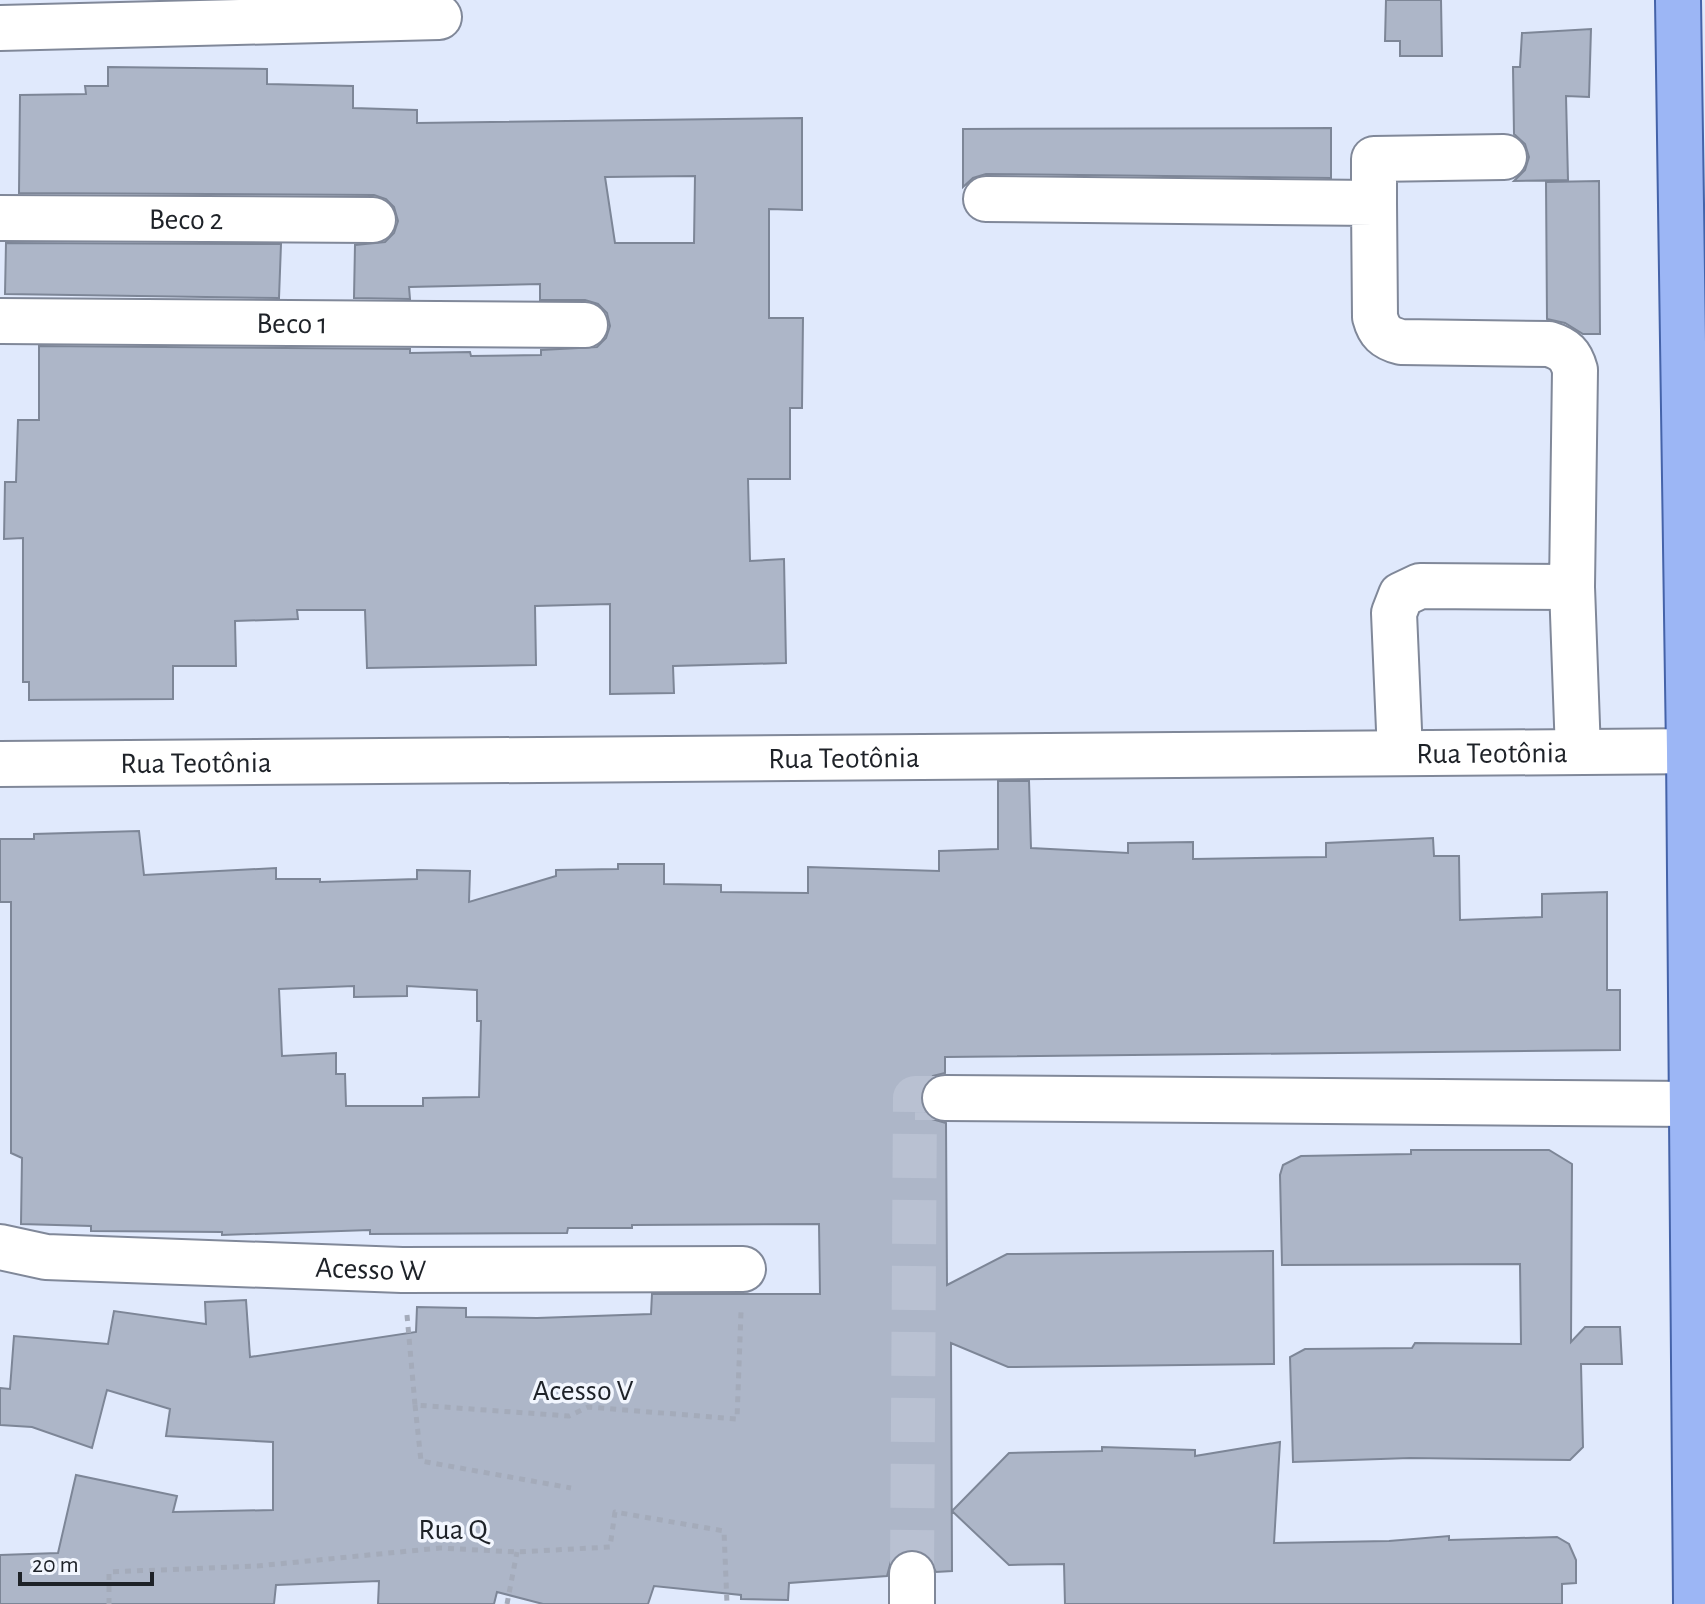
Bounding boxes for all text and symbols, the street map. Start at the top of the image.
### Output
street label: Beco 2 [149,205,223,235]
street label: Beco 1 [256,309,328,339]
street label: Rua Teotônia [1416,738,1568,769]
street label: Rua Teotônia [768,743,920,774]
street label: Rua Teotônia [120,748,272,779]
street label: Acesso W [315,1253,426,1286]
street label: Acesso V [533,1376,634,1406]
street label: Rua Q [418,1515,490,1545]
scale bar [20,1536,152,1586]
text: 20 m [32,1553,79,1577]

